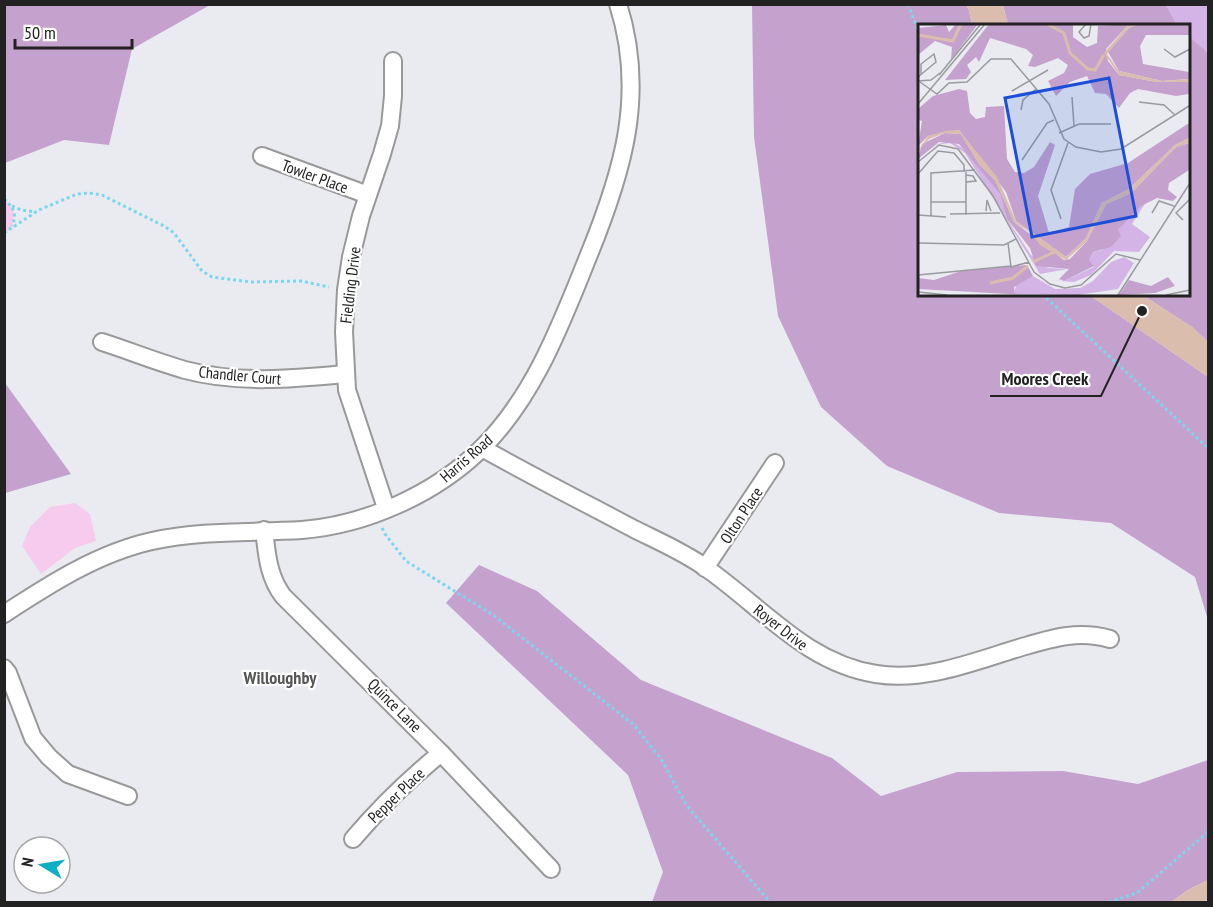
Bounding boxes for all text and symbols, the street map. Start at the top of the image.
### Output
scale bar [15,12,132,50]
text: 50 m [24,21,56,44]
inset map [918,24,1189,296]
street label: Towler Place [279,155,351,197]
street label: Fielding Drive [335,245,365,325]
callout: Moores Creek [990,360,1101,396]
street label: Chandler Court [198,361,283,389]
text: Moores Creek [1002,367,1089,390]
street label: Harris Road [436,430,497,486]
street label: Olton Place [715,483,767,547]
street label: Royer Drive [750,600,812,654]
district label: Willoughby [243,666,317,689]
street label: Quince Lane [364,674,426,736]
street label: Pepper Place [363,763,429,827]
north arrow [12,835,72,895]
text: N [17,856,38,868]

